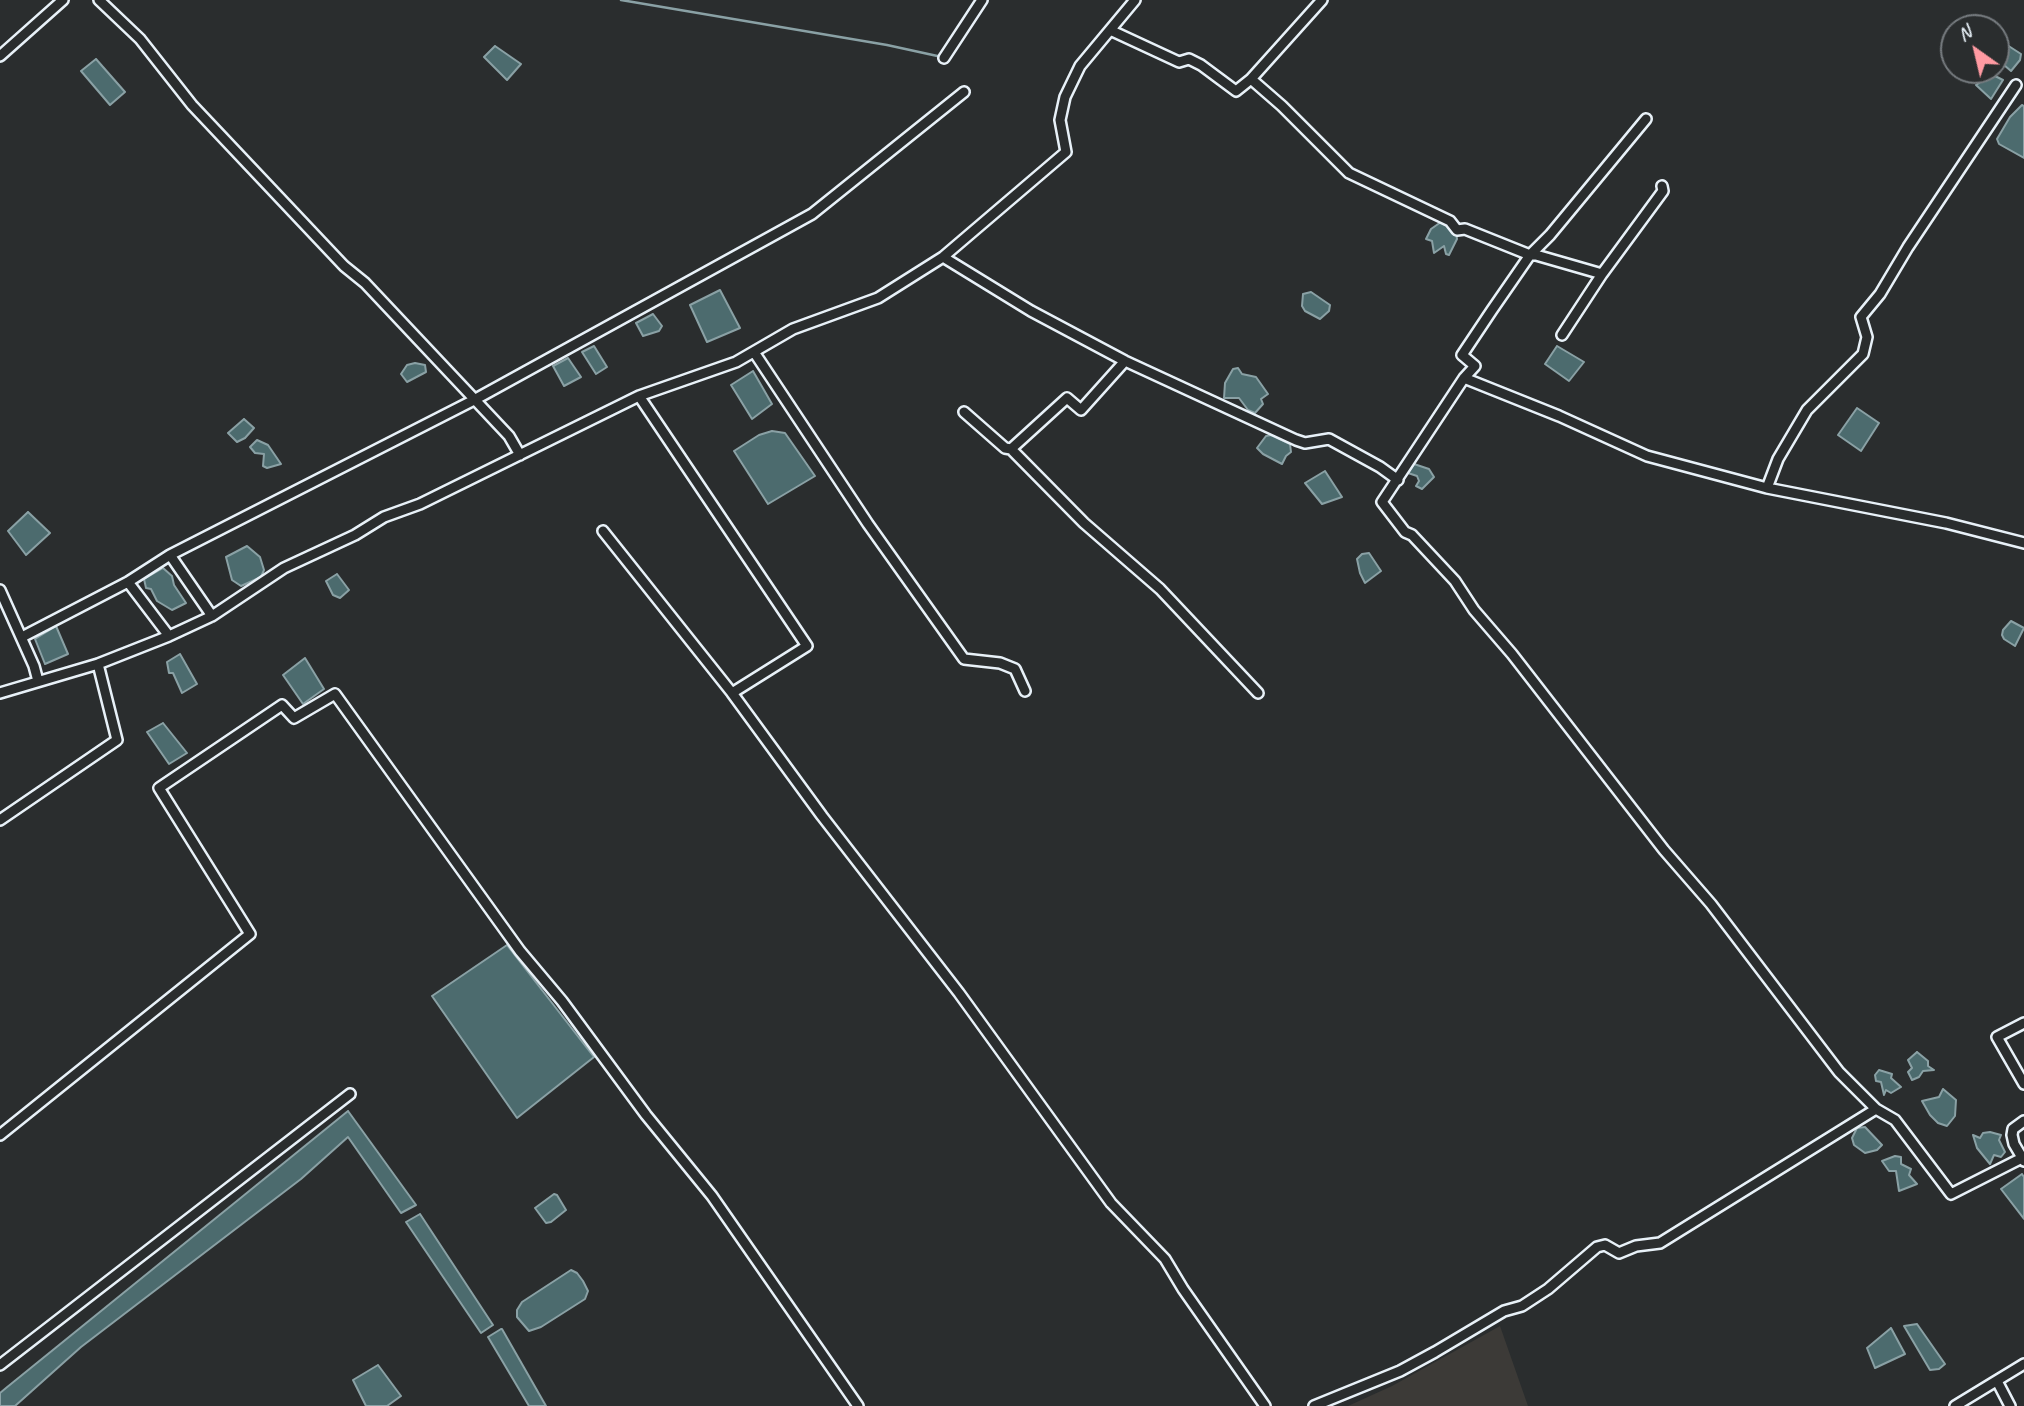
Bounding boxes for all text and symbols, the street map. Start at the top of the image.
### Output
north arrow [1940,14,2010,84]
text: N [1953,20,1976,46]

